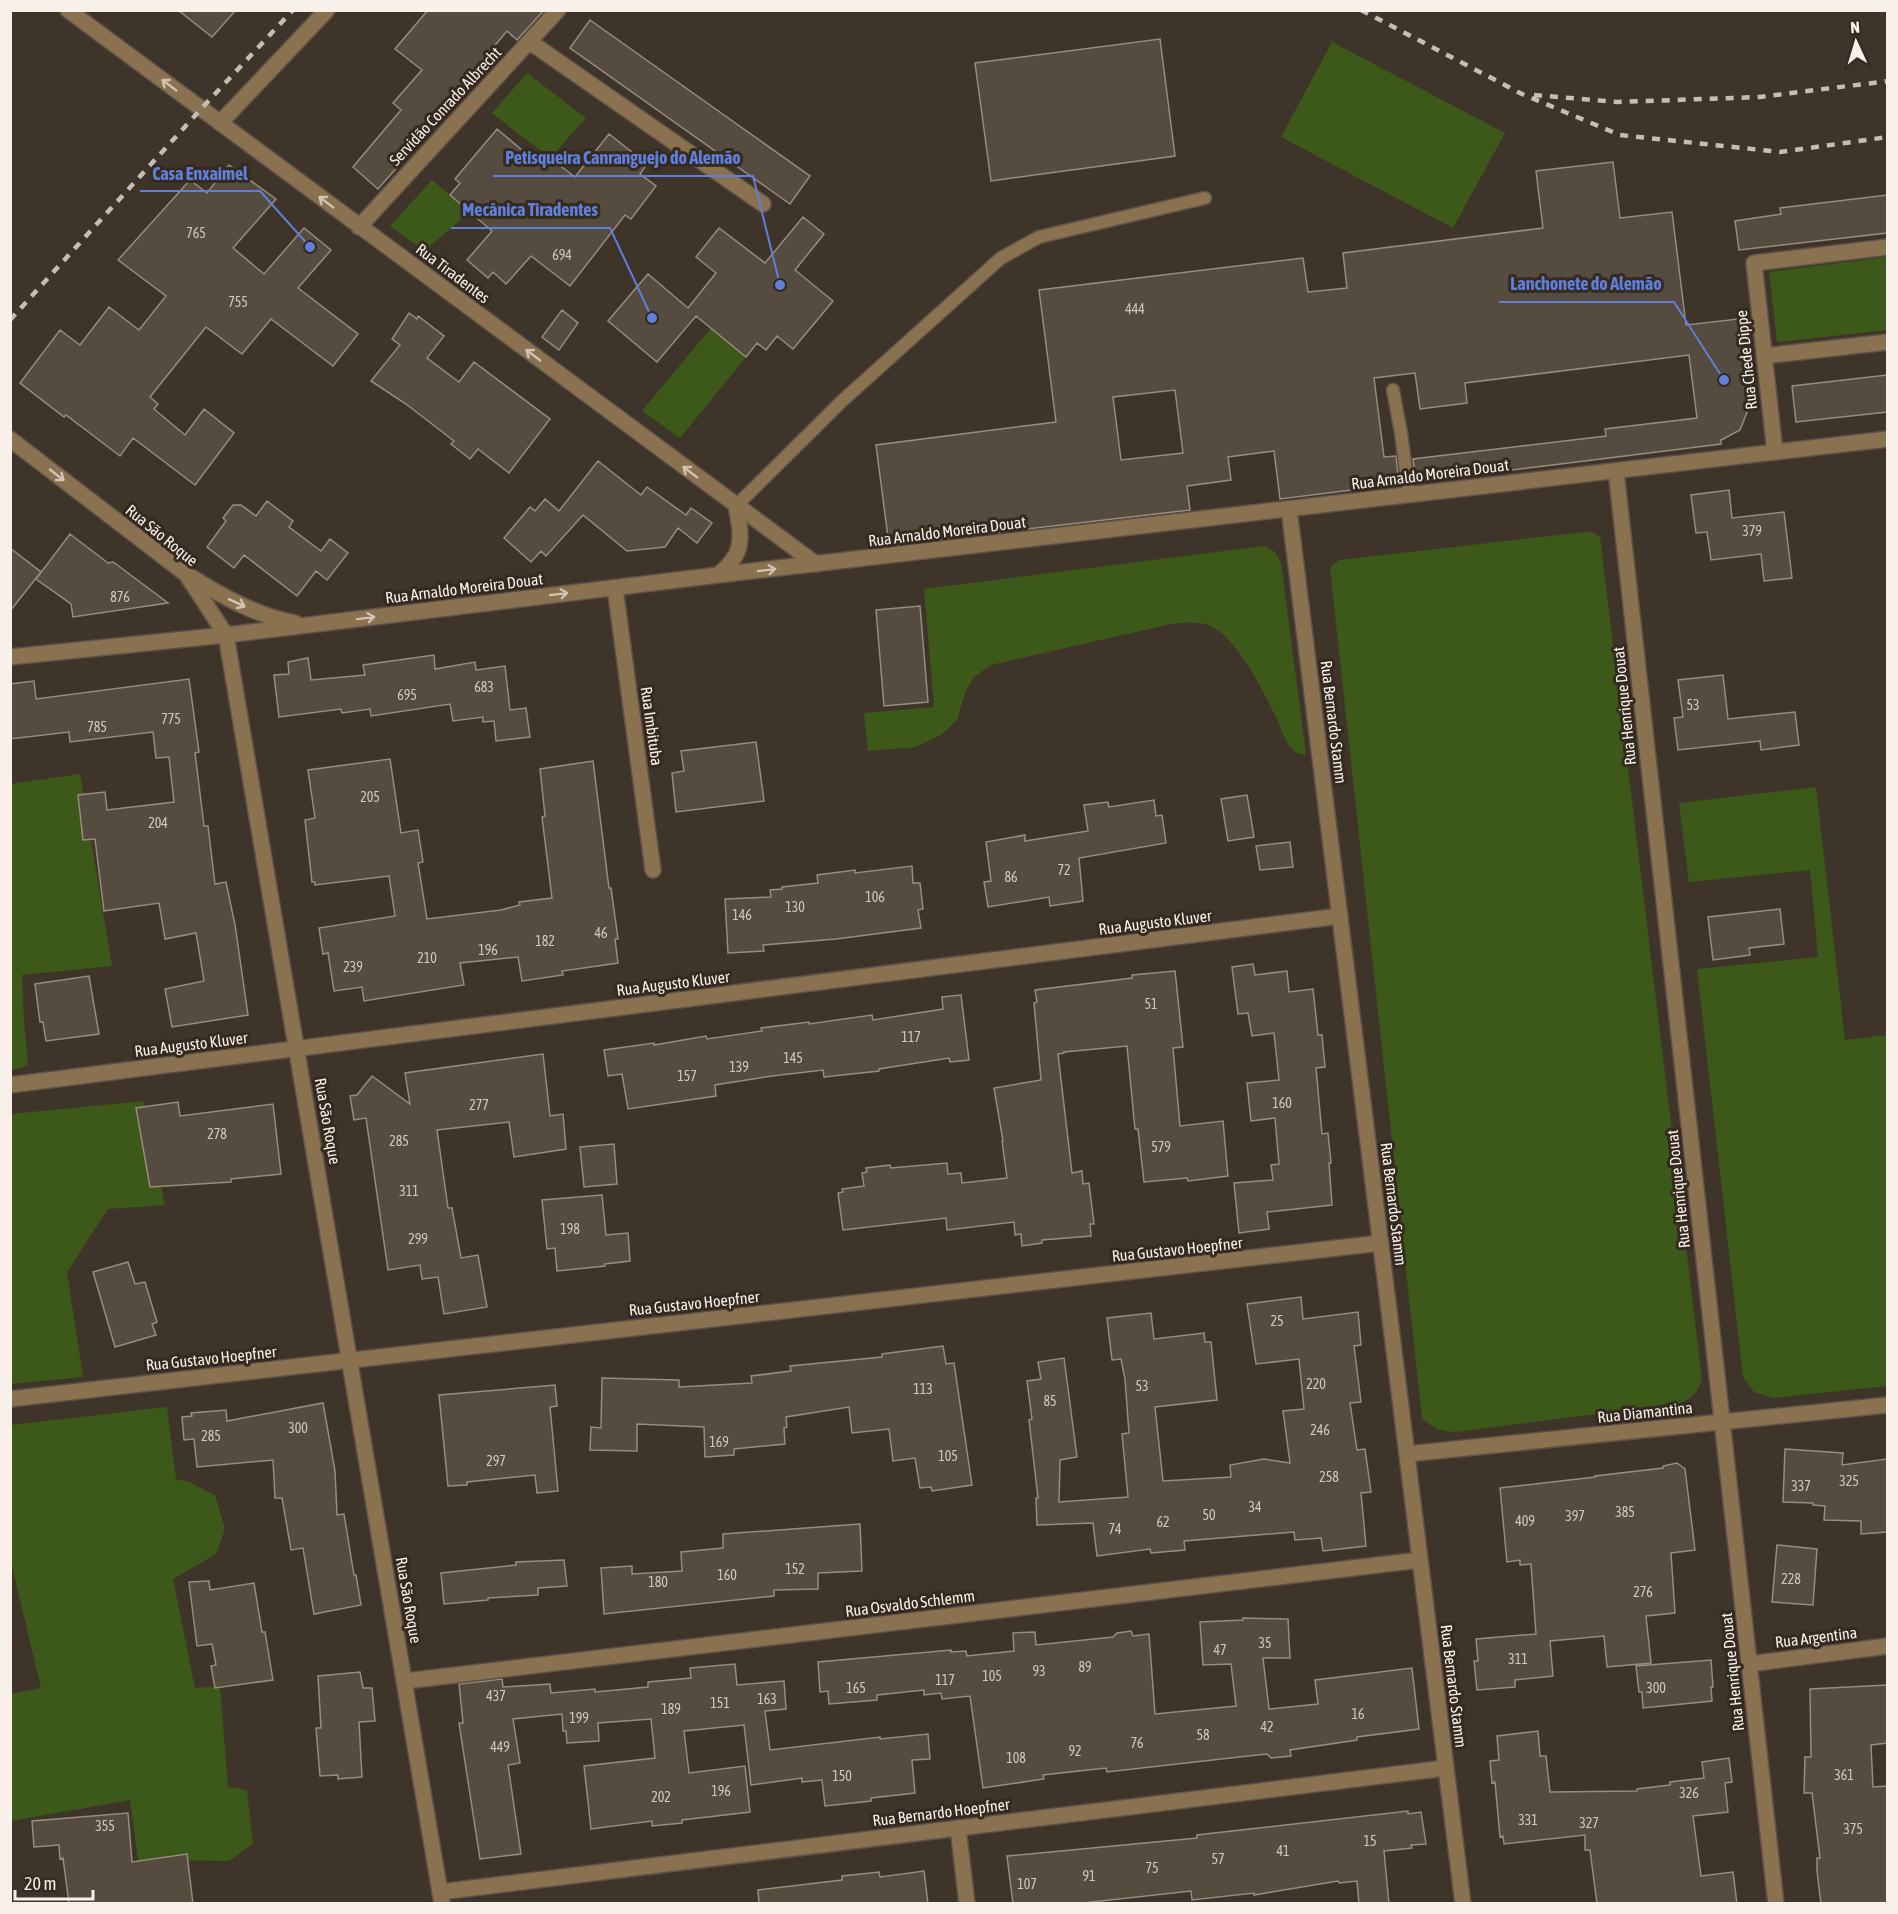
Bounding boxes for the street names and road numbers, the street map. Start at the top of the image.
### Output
street label: Servidão Conrado Albrecht [385,43,505,169]
street label: Rua Tiradentes [413,239,494,307]
street label: Rua Chede Dippe [1732,309,1761,410]
street label: Rua Arnaldo Moreira Douat [1350,455,1510,493]
street label: Rua São Roque [122,501,202,570]
street label: Rua Arnaldo Moreira Douat [867,512,1027,550]
street label: Rua Arnaldo Moreira Douat [384,569,544,607]
street label: Rua Henrique Douat [1609,645,1640,766]
street label: Rua Bernardo Stamm [1318,659,1350,785]
street label: Rua Imbituba [638,685,666,767]
street label: Rua Augusto Kluver [1098,906,1213,939]
street label: Rua Augusto Kluver [616,967,731,1000]
street label: Rua Augusto Kluver [134,1028,249,1061]
street label: Rua São Roque [311,1076,344,1166]
street label: Rua Henrique Douat [1663,1128,1694,1249]
street label: Rua Bernardo Stamm [1378,1141,1410,1267]
street label: Rua Gustavo Hoepfner [1111,1233,1244,1266]
street label: Rua Gustavo Hoepfner [628,1287,761,1320]
street label: Rua Gustavo Hoepfner [145,1342,278,1375]
street label: Rua Diamantina [1596,1398,1694,1426]
street label: Rua São Roque [392,1555,425,1645]
street label: Rua Osvaldo Schlemm [844,1586,976,1620]
street label: Rua Henrique Douat [1717,1611,1748,1732]
street label: Rua Bernardo Stamm [1438,1623,1470,1749]
street label: Rua Argentina [1774,1623,1858,1652]
street label: Rua Bernardo Hoepfner [871,1795,1011,1830]

